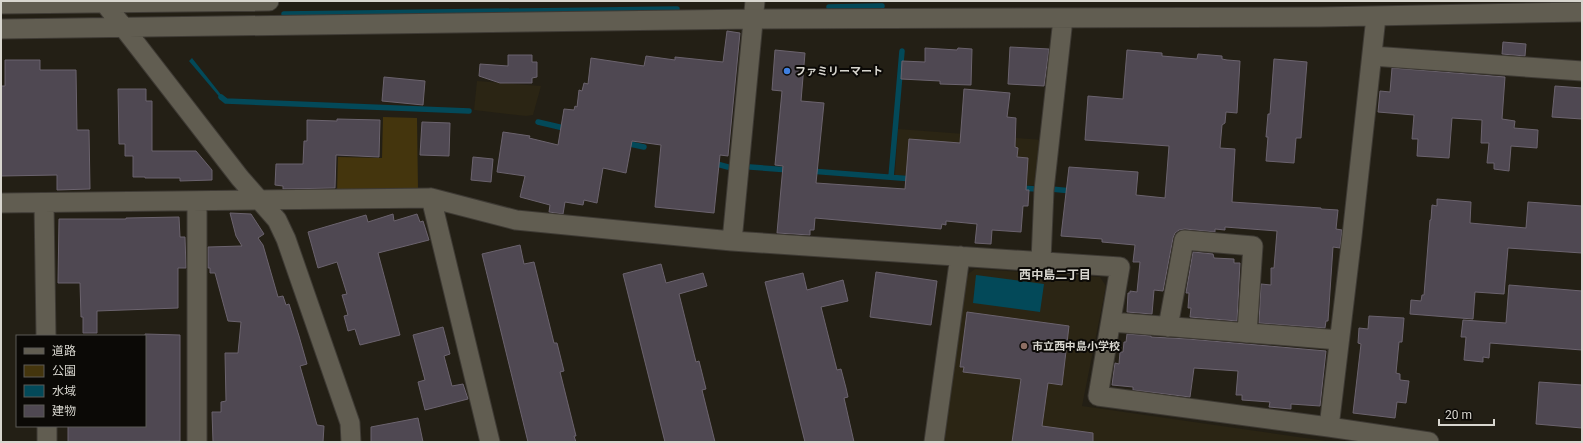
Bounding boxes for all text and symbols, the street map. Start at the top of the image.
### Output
place label: ファミリーマート [795,65,883,78]
marker: ファミリーマート [782,66,792,76]
district label: 西中島二丁目 [1019,268,1091,282]
legend [16,335,146,427]
place label: 市立西中島小学校 [1032,340,1120,353]
marker: 市立西中島小学校 [1019,341,1029,351]
text: 道路 [52,344,76,358]
text: 公園 [52,364,76,378]
text: 水域 [52,384,76,398]
scale bar [1439,401,1494,427]
text: 建物 [52,404,76,418]
text: 20 m [1445,408,1472,422]

